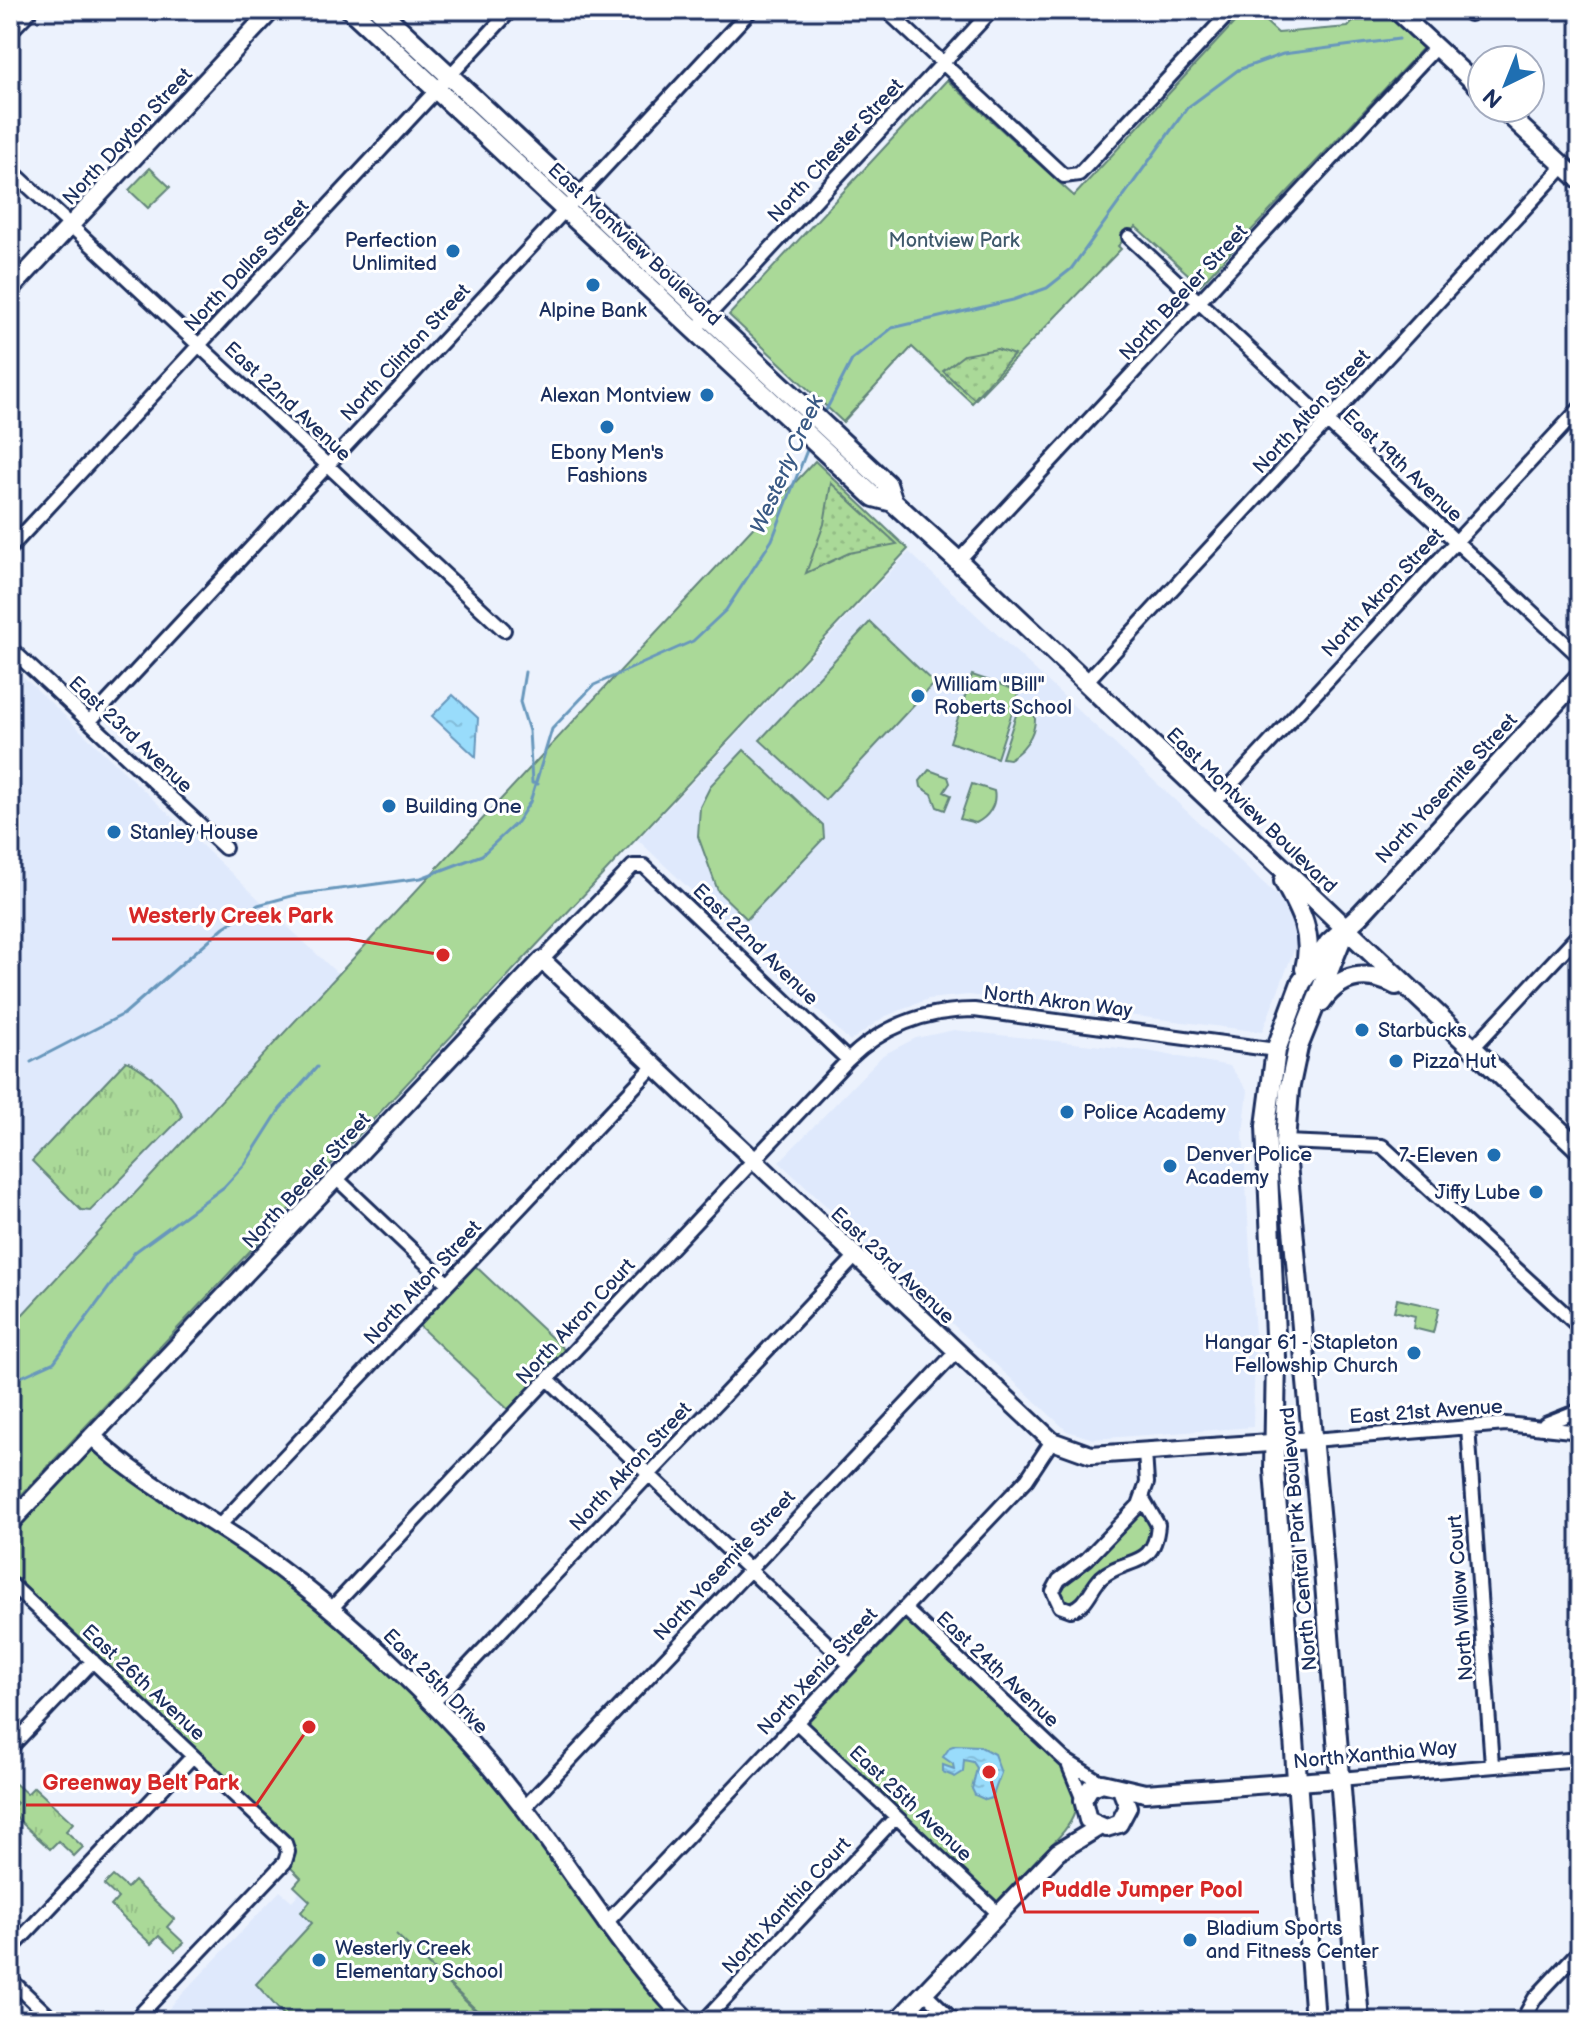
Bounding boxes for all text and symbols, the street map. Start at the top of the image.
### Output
north arrow [1466,44,1546,124]
street label: North Dayton Street [58,63,198,210]
street label: North Chester Street [763,74,909,228]
text: N [1478,82,1509,113]
street label: East Montview Boulevard [543,158,726,331]
street label: North Dallas Street [179,195,314,337]
street label: North Beeler Street [1115,220,1253,366]
place label: Perfection Unlimited [345,229,437,276]
park label: Montview Park [888,229,1020,253]
marker: Perfection Unlimited [444,242,462,260]
marker: Alpine Bank [584,276,602,294]
street label: North Clinton Street [336,279,476,426]
place label: Alpine Bank [539,299,647,323]
street label: East 22nd Avenue [219,337,356,467]
street label: North Alton Street [1248,345,1375,479]
place label: Alexan Montview [541,384,692,408]
marker: Alexan Montview [698,386,716,404]
water label: Westerly Creek [745,390,830,538]
street label: East 19th Avenue [1337,404,1467,527]
marker: Ebony Men's Fashions [598,418,616,436]
place label: Ebony Men's Fashions [550,441,664,488]
street label: North Akron Street [1317,523,1449,662]
street label: East 23rd Avenue [63,671,197,798]
place label: William "Bill" Roberts School [934,673,1072,720]
marker: William "Bill" Roberts School [909,687,927,705]
street label: North Yosemite Street [1371,709,1523,869]
street label: East Montview Boulevard [1161,723,1342,899]
place label: Building One [405,795,522,819]
marker: Building One [380,797,398,815]
place label: Stanley House [130,821,258,845]
marker: Stanley House [105,823,123,841]
street label: East 22nd Avenue [688,879,823,1011]
callout: Westerly Creek Park [112,893,349,939]
text: Westerly Creek Park [129,903,334,930]
street label: North Akron Way [982,981,1134,1023]
place label: Starbucks [1378,1019,1467,1043]
marker: Starbucks [1353,1021,1371,1039]
place label: Pizza Hut [1412,1050,1497,1074]
marker: Pizza Hut [1387,1052,1405,1070]
place label: Police Academy [1083,1101,1226,1125]
marker: Police Academy [1058,1103,1076,1121]
street label: North Beeler Street [238,1108,376,1254]
place label: Denver Police Academy [1186,1143,1312,1190]
place label: 7-Eleven [1399,1144,1478,1168]
marker: 7-Eleven [1485,1146,1503,1164]
marker: Denver Police Academy [1161,1157,1179,1175]
place label: Jiffy Lube [1435,1181,1520,1205]
marker: Jiffy Lube [1527,1183,1545,1201]
street label: East 23rd Avenue [825,1202,959,1329]
street label: North Alton Street [359,1216,486,1350]
street label: North Akron Court [511,1254,640,1390]
place label: Hangar 61 - Stapleton Fellowship Church [1204,1331,1398,1378]
marker: Hangar 61 - Stapleton Fellowship Church [1405,1344,1423,1362]
street label: East 21st Avenue [1349,1395,1504,1429]
street label: North Akron Street [565,1397,697,1536]
street label: North Central Park Boulevard [1276,1406,1322,1672]
street label: North Yosemite Street [649,1486,801,1646]
street label: North Willow Court [1443,1514,1479,1682]
street label: North Xenia Street [753,1603,883,1740]
street label: East 24th Avenue [931,1607,1064,1733]
street label: East 26th Avenue [77,1620,210,1746]
street label: East 25th Drive [378,1624,493,1739]
street label: North Xanthia Way [1292,1736,1458,1774]
street label: East 25th Avenue [844,1741,977,1867]
callout: Greenway Belt Park [26,1759,256,1805]
text: Greenway Belt Park [43,1770,240,1797]
street label: North Xanthia Court [717,1833,856,1979]
callout: Puddle Jumper Pool [1025,1866,1259,1912]
text: Puddle Jumper Pool [1041,1877,1243,1904]
place label: Bladium Sports and Fitness Center [1206,1917,1379,1964]
marker: Bladium Sports and Fitness Center [1181,1931,1199,1949]
place label: Westerly Creek Elementary School [335,1937,503,1984]
marker: Westerly Creek Elementary School [310,1951,328,1969]

